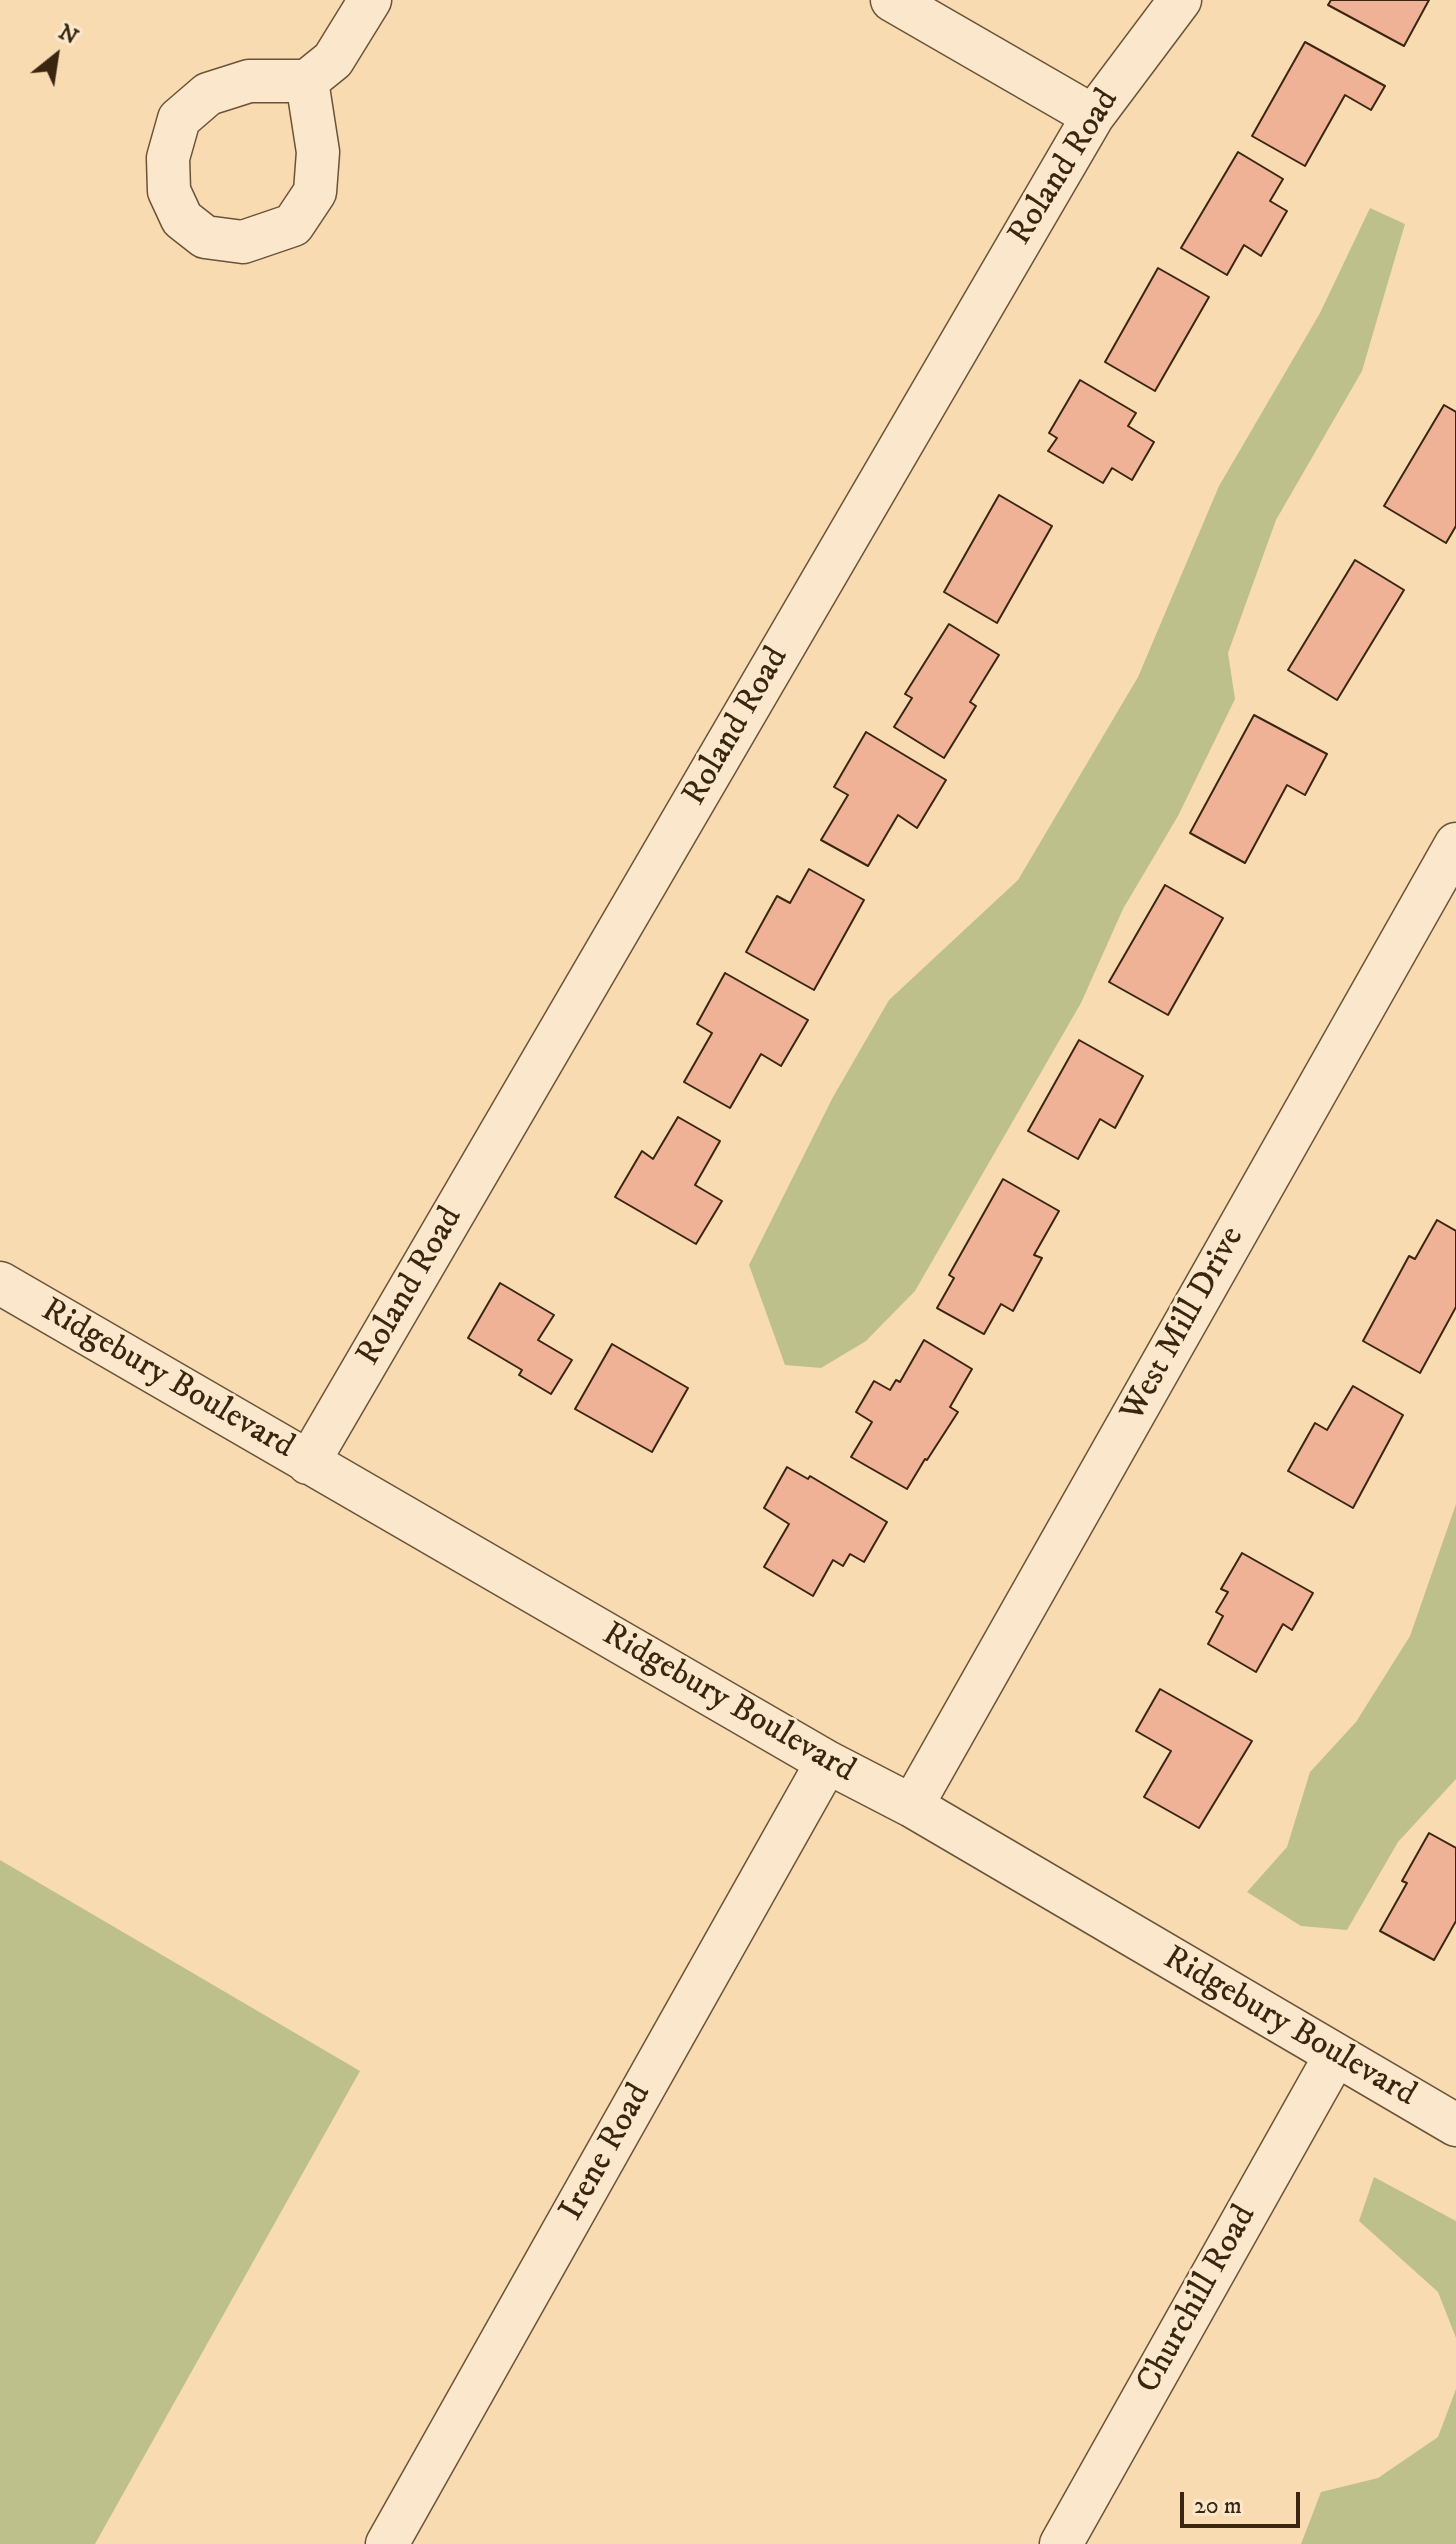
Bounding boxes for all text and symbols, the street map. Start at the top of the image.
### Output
north arrow [16,16,96,96]
text: N [54,19,83,51]
street label: Roland Road [1001,83,1129,253]
street label: Roland Road [675,641,799,813]
street label: Roland Road [349,1201,473,1373]
street label: West Mill Drive [1114,1220,1254,1430]
street label: Ridgebury Boulevard [33,1291,301,1469]
street label: Ridgebury Boulevard [594,1615,862,1793]
street label: Ridgebury Boulevard [1155,1939,1423,2117]
street label: Irene Road [553,2077,661,2229]
street label: Churchill Road [1130,2199,1266,2401]
scale bar [1184,2476,1304,2526]
text: 20 m [1194,2491,1242,2521]

